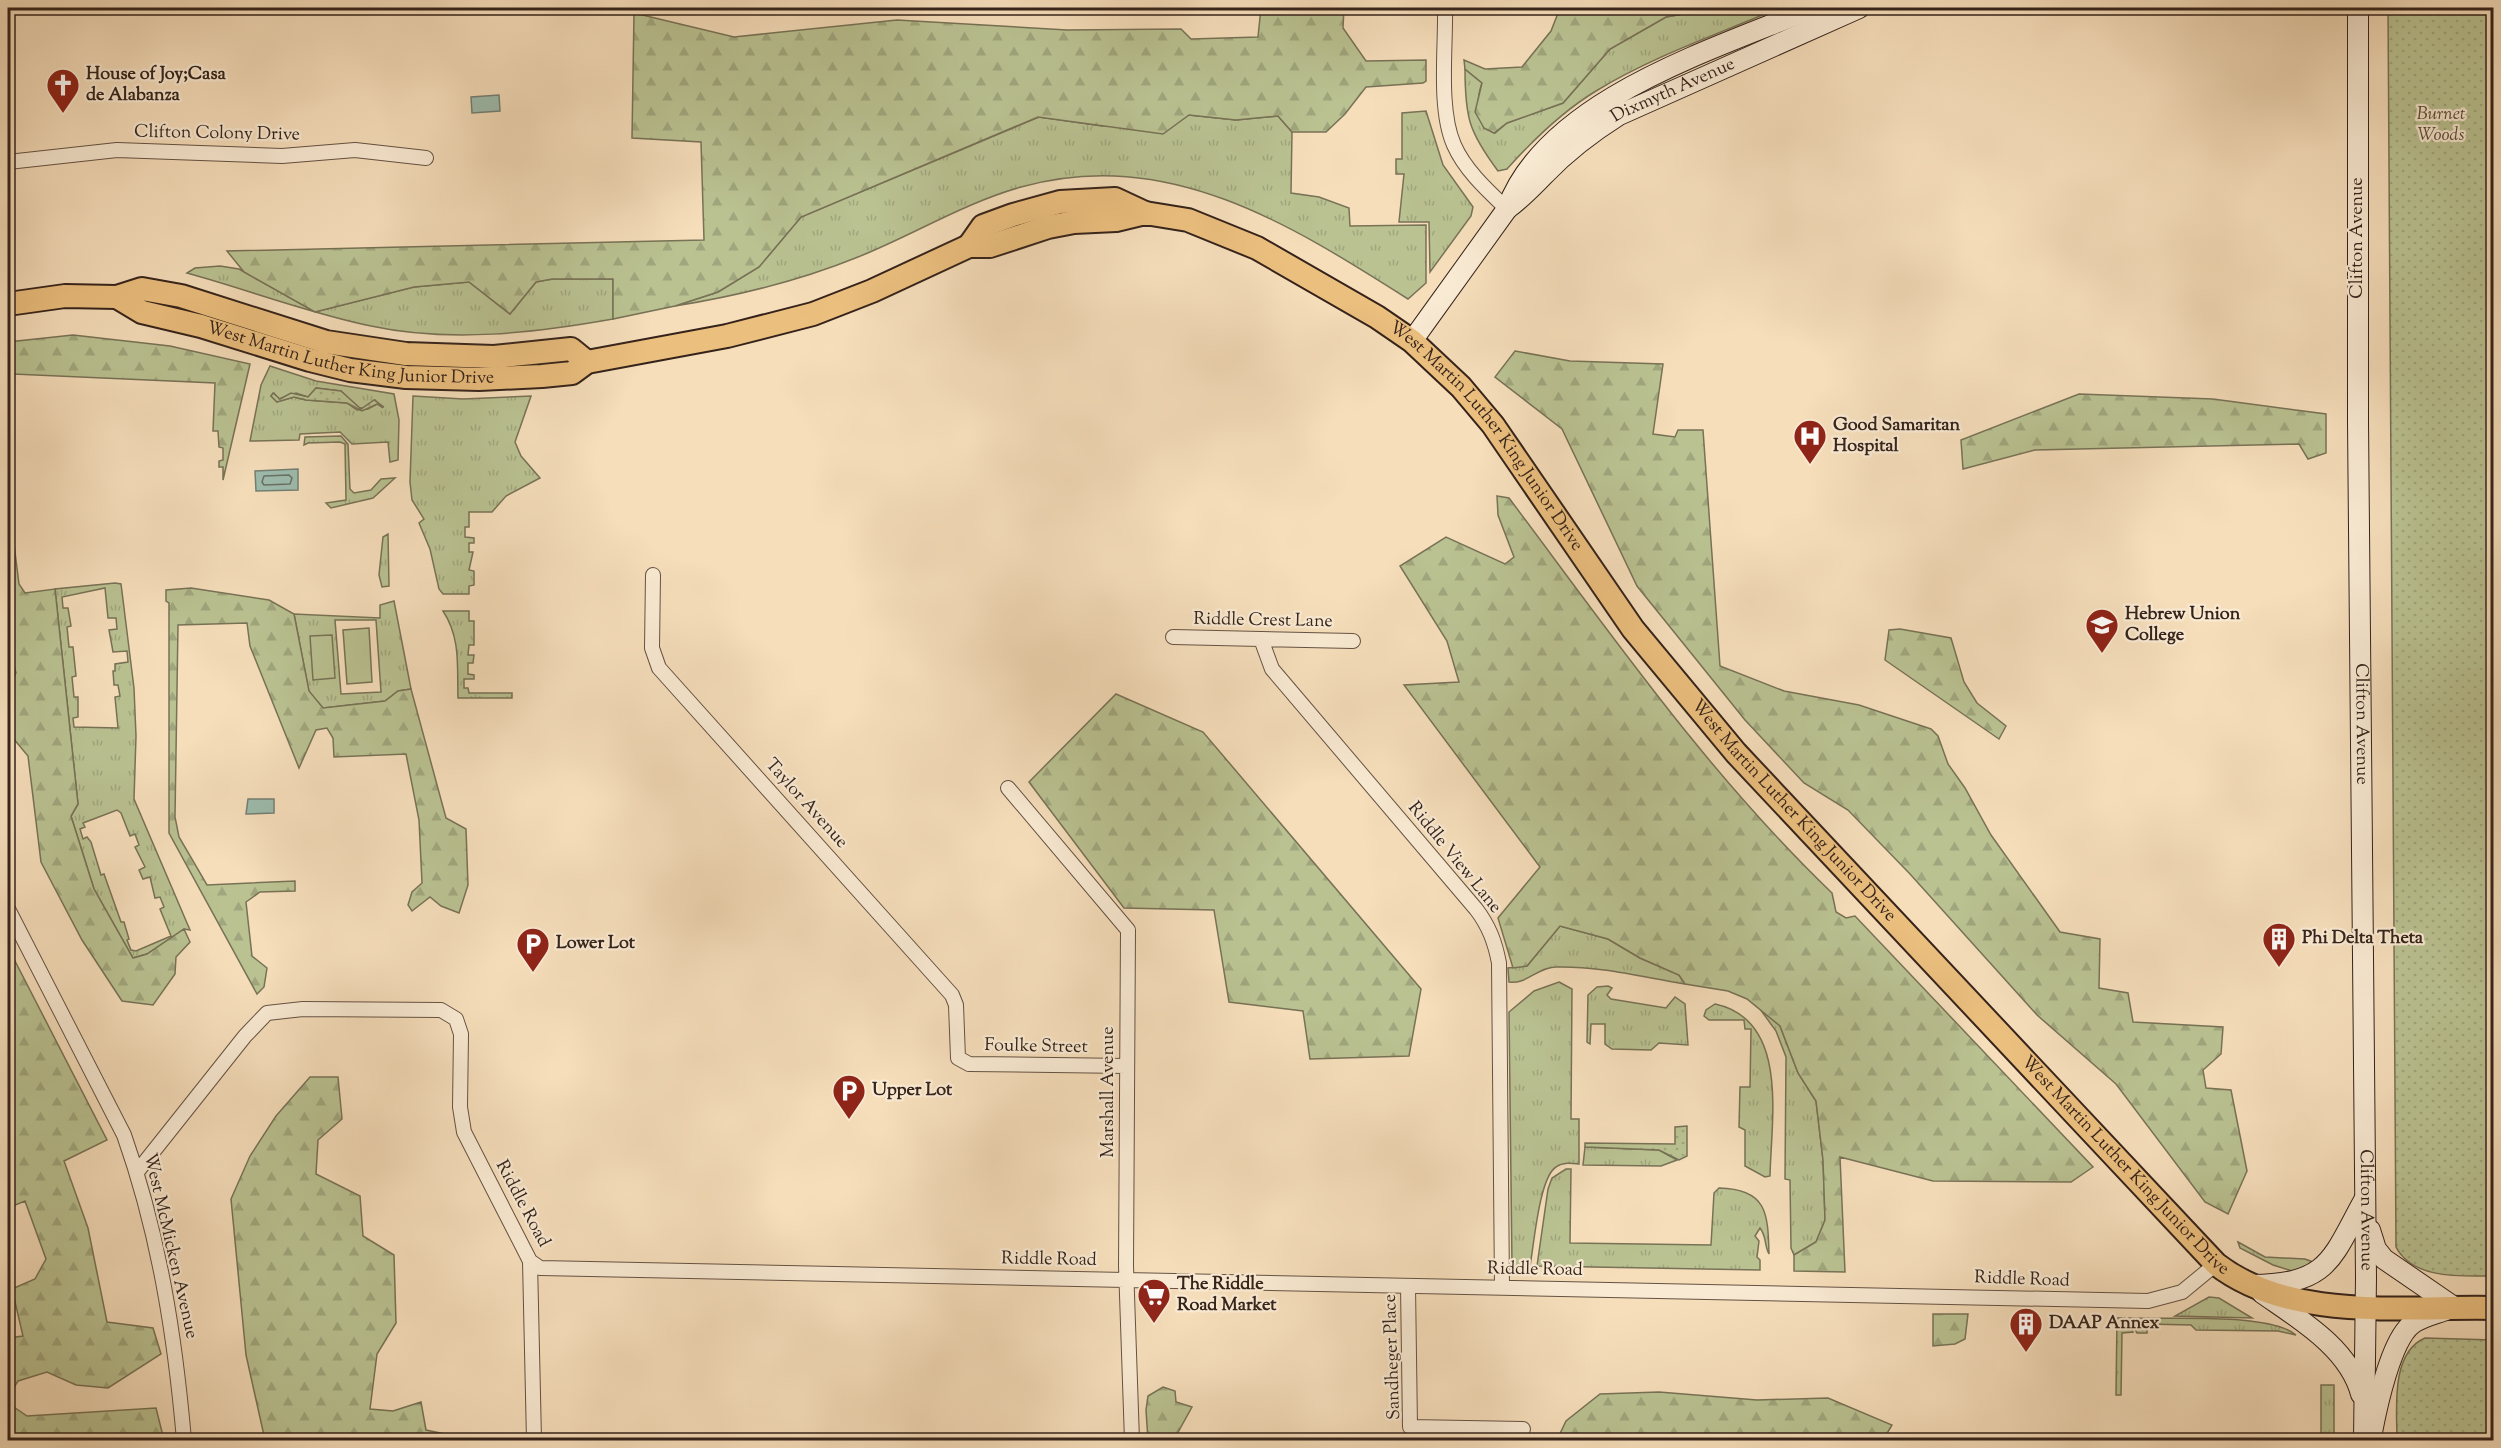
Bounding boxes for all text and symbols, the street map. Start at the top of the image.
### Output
street label: Dixmyth Avenue [1606,52,1739,130]
place label: House of Joy;Casa de Alabanza [86,62,226,109]
church icon: House of Joy;Casa de Alabanza [45,67,81,114]
park label: Burnet Woods [2417,102,2466,149]
street label: Clifton Colony Drive [134,120,300,148]
street label: Clifton Avenue [2345,177,2371,299]
street label: West Martin Luther King Junior Drive [203,315,495,392]
street label: West Martin Luther King Junior Drive [1383,315,1589,557]
place label: Good Samaritan Hospital [1833,413,1961,460]
hospital icon: Good Samaritan Hospital [1792,418,1828,465]
place label: Hebrew Union College [2125,602,2241,649]
street label: Riddle Crest Lane [1193,607,1333,635]
school or university icon: Hebrew Union College [2084,607,2120,654]
street label: Clifton Avenue [2347,663,2374,785]
street label: West Martin Luther King Junior Drive [1684,694,1902,928]
street label: Taylor Avenue [758,753,854,855]
street label: Riddle View Lane [1401,797,1507,919]
building icon: Phi Delta Theta [2261,921,2297,968]
parking icon: Lower Lot [515,926,551,973]
place label: Phi Delta Theta [2302,926,2424,952]
place label: Lower Lot [556,931,636,957]
street label: Marshall Avenue [1096,1026,1122,1158]
street label: Foulke Street [984,1033,1088,1061]
street label: West Martin Luther King Junior Drive [2014,1050,2234,1282]
parking icon: Upper Lot [831,1073,867,1120]
place label: Upper Lot [872,1078,953,1104]
street label: Clifton Avenue [2352,1149,2379,1271]
street label: West McMicken Avenue [136,1151,204,1341]
street label: Riddle Road [488,1156,556,1252]
street label: Riddle Road [1001,1246,1097,1274]
street label: Riddle Road [1487,1256,1583,1284]
street label: Riddle Road [1974,1265,2070,1295]
place label: The Riddle Road Market [1177,1272,1277,1319]
supermarket icon: The Riddle Road Market [1136,1277,1172,1324]
street label: Sandheger Place [1378,1294,1408,1420]
building icon: DAAP Annex [2008,1306,2044,1353]
place label: DAAP Annex [2049,1311,2160,1337]

